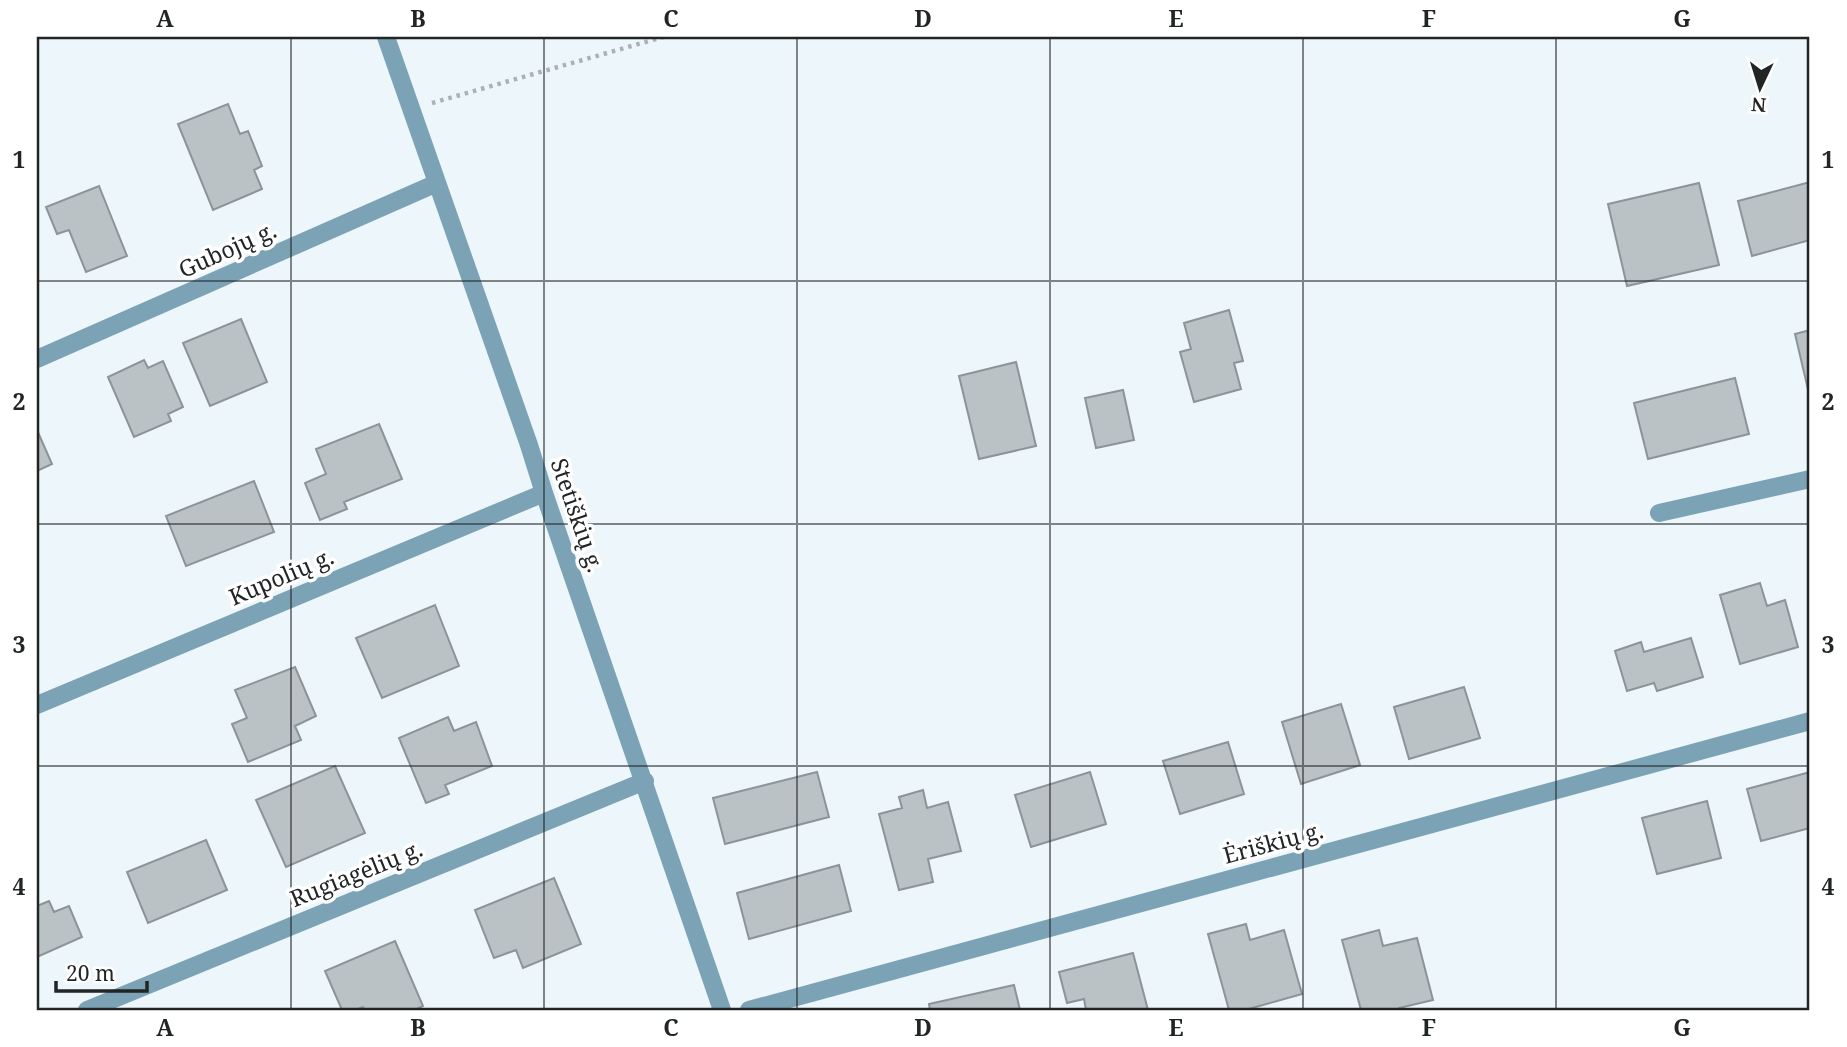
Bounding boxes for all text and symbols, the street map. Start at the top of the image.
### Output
text: A [156,2,174,34]
text: B [410,2,426,34]
text: C [663,2,679,34]
text: D [914,2,932,34]
text: E [1168,2,1184,34]
text: F [1422,2,1436,34]
text: G [1673,2,1691,34]
north arrow [1724,52,1794,122]
text: N [1750,91,1767,118]
text: 1 [13,143,26,175]
text: 1 [1822,143,1835,175]
street label: Gubojų g. [173,213,281,285]
text: 2 [13,385,26,417]
text: 2 [1822,385,1835,417]
street label: Stetiškių g. [544,454,612,576]
street label: Kupolių g. [224,540,338,612]
text: 3 [13,628,26,660]
text: 3 [1822,628,1835,660]
street label: Ėriškių g. [1219,813,1327,871]
street label: Rugiagėlių g. [285,832,427,914]
text: 4 [13,870,26,902]
text: 4 [1822,870,1835,902]
scale bar [56,949,147,993]
text: 20 m [66,959,115,987]
text: A [156,1011,174,1043]
text: B [410,1011,426,1043]
text: C [663,1011,679,1043]
text: D [914,1011,932,1043]
text: E [1168,1011,1184,1043]
text: F [1422,1011,1436,1043]
text: G [1673,1011,1691,1043]

